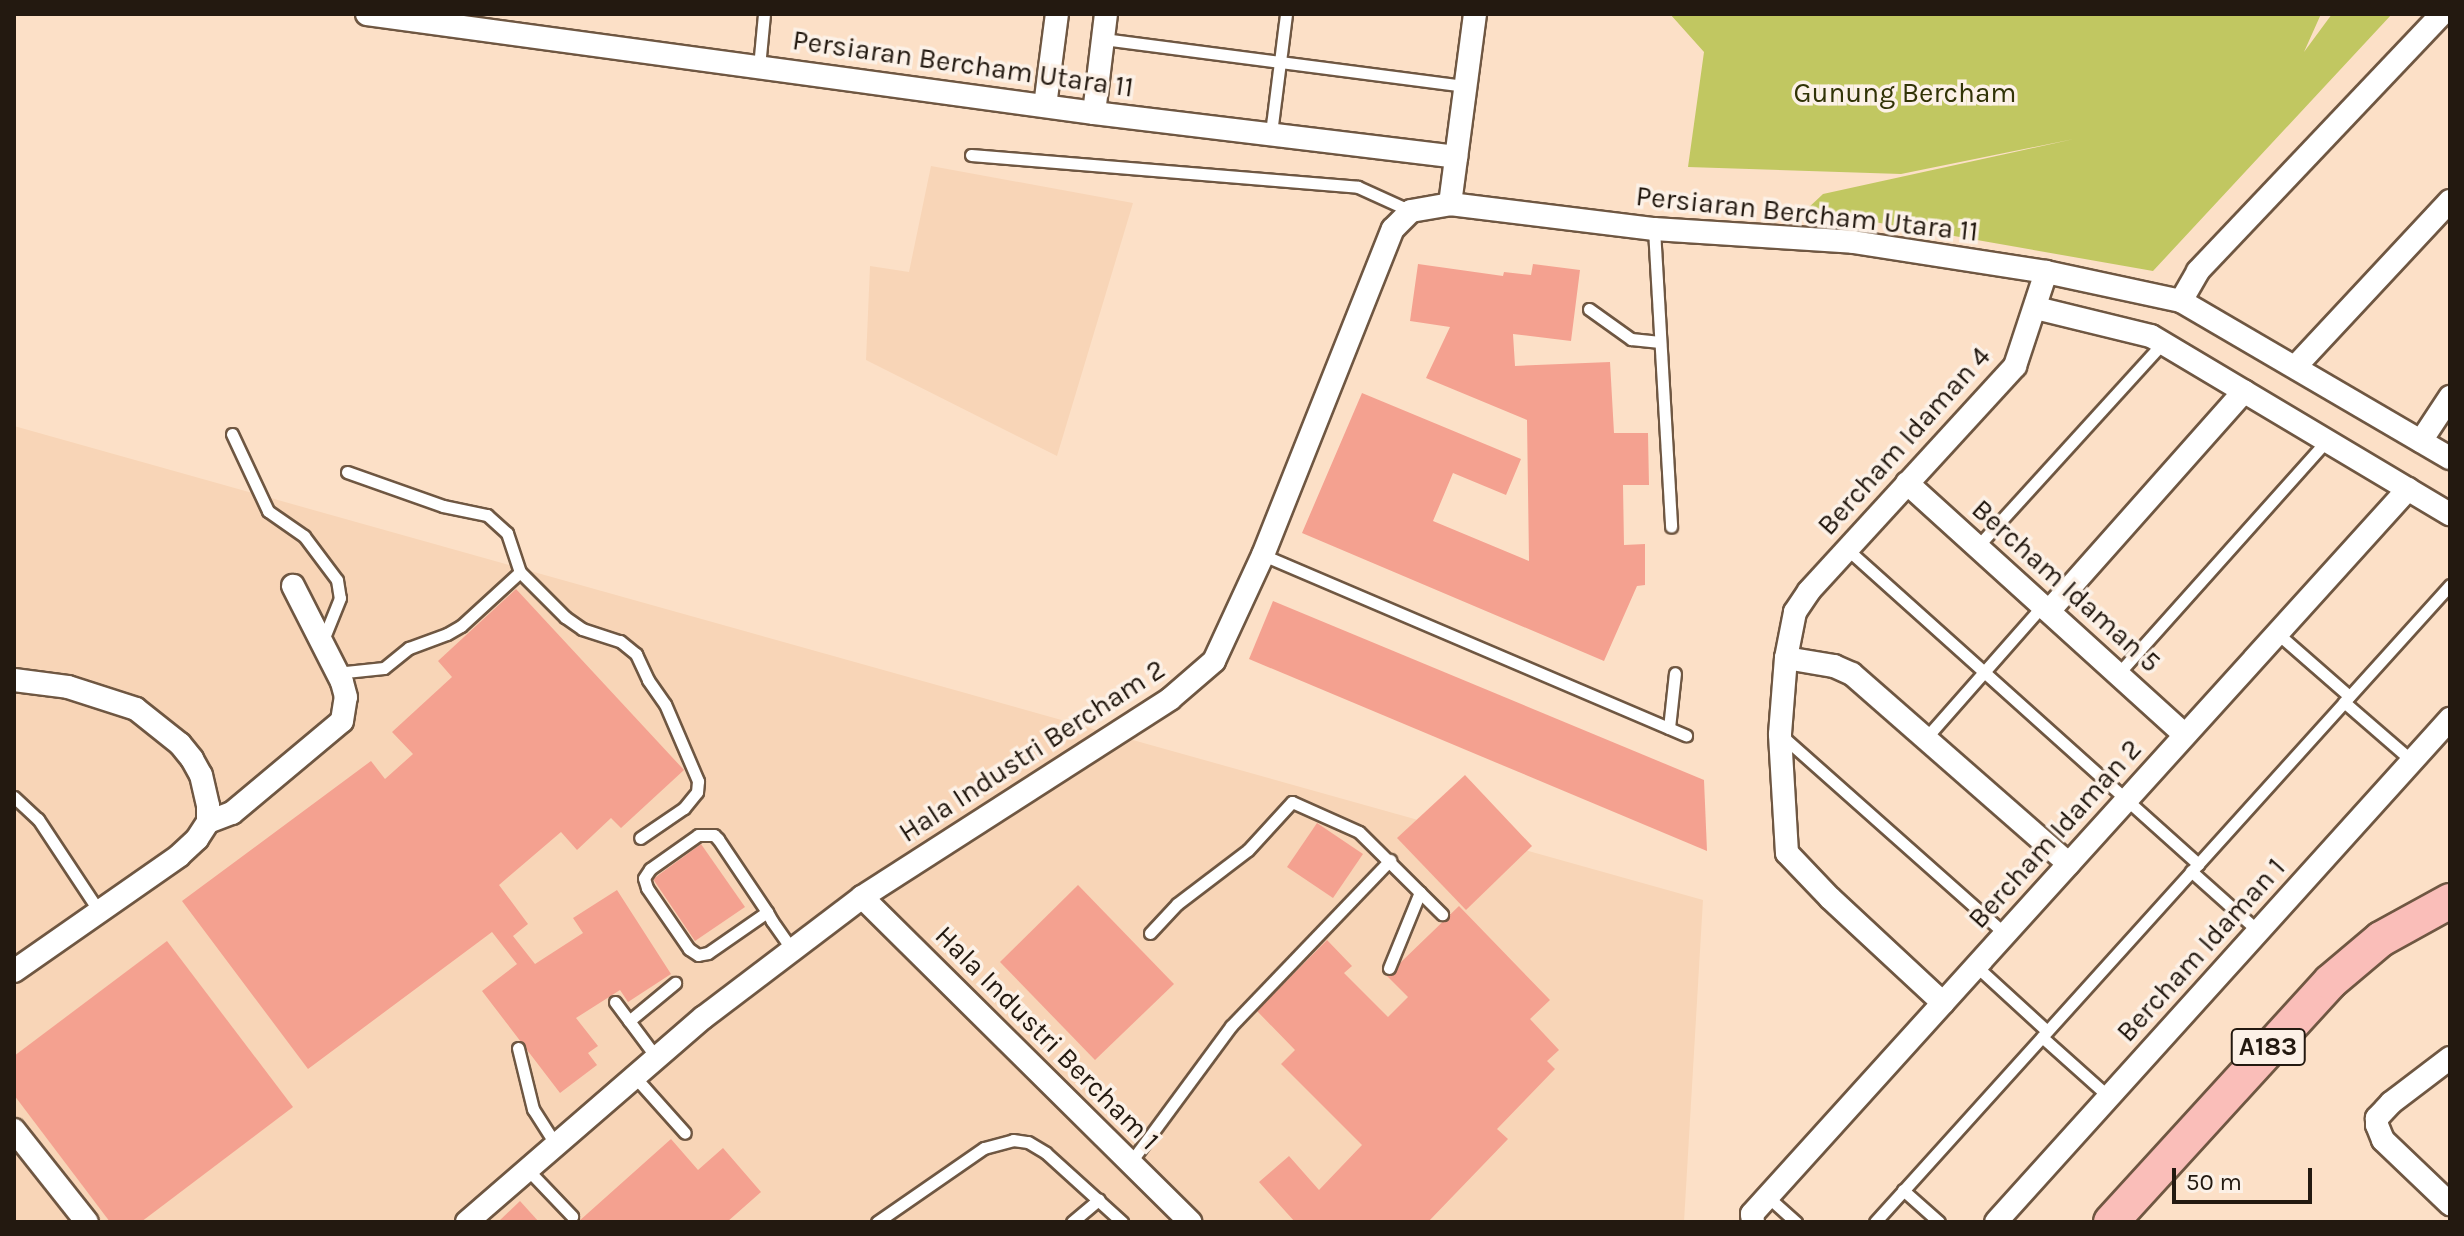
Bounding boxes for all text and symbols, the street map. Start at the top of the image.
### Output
street label: Persiaran Bercham Utara 11 [790,23,1136,105]
park label: Gunung Bercham [1793,76,2017,110]
street label: Persiaran Bercham Utara 11 [1634,179,1980,249]
street label: Bercham Idaman 4 [1811,340,1997,542]
street label: Bercham Idaman 5 [1965,492,2167,680]
street label: Hala Industri Bercham 2 [893,652,1171,850]
street label: Bercham Idaman 2 [1961,733,2149,935]
street label: Bercham Idaman 1 [2110,851,2292,1049]
street label: Hala Industri Bercham 1 [928,919,1166,1157]
road number: A183 [2230,1025,2306,1069]
scale bar [2176,1152,2316,1202]
text: 50 m [2186,1168,2242,1196]

